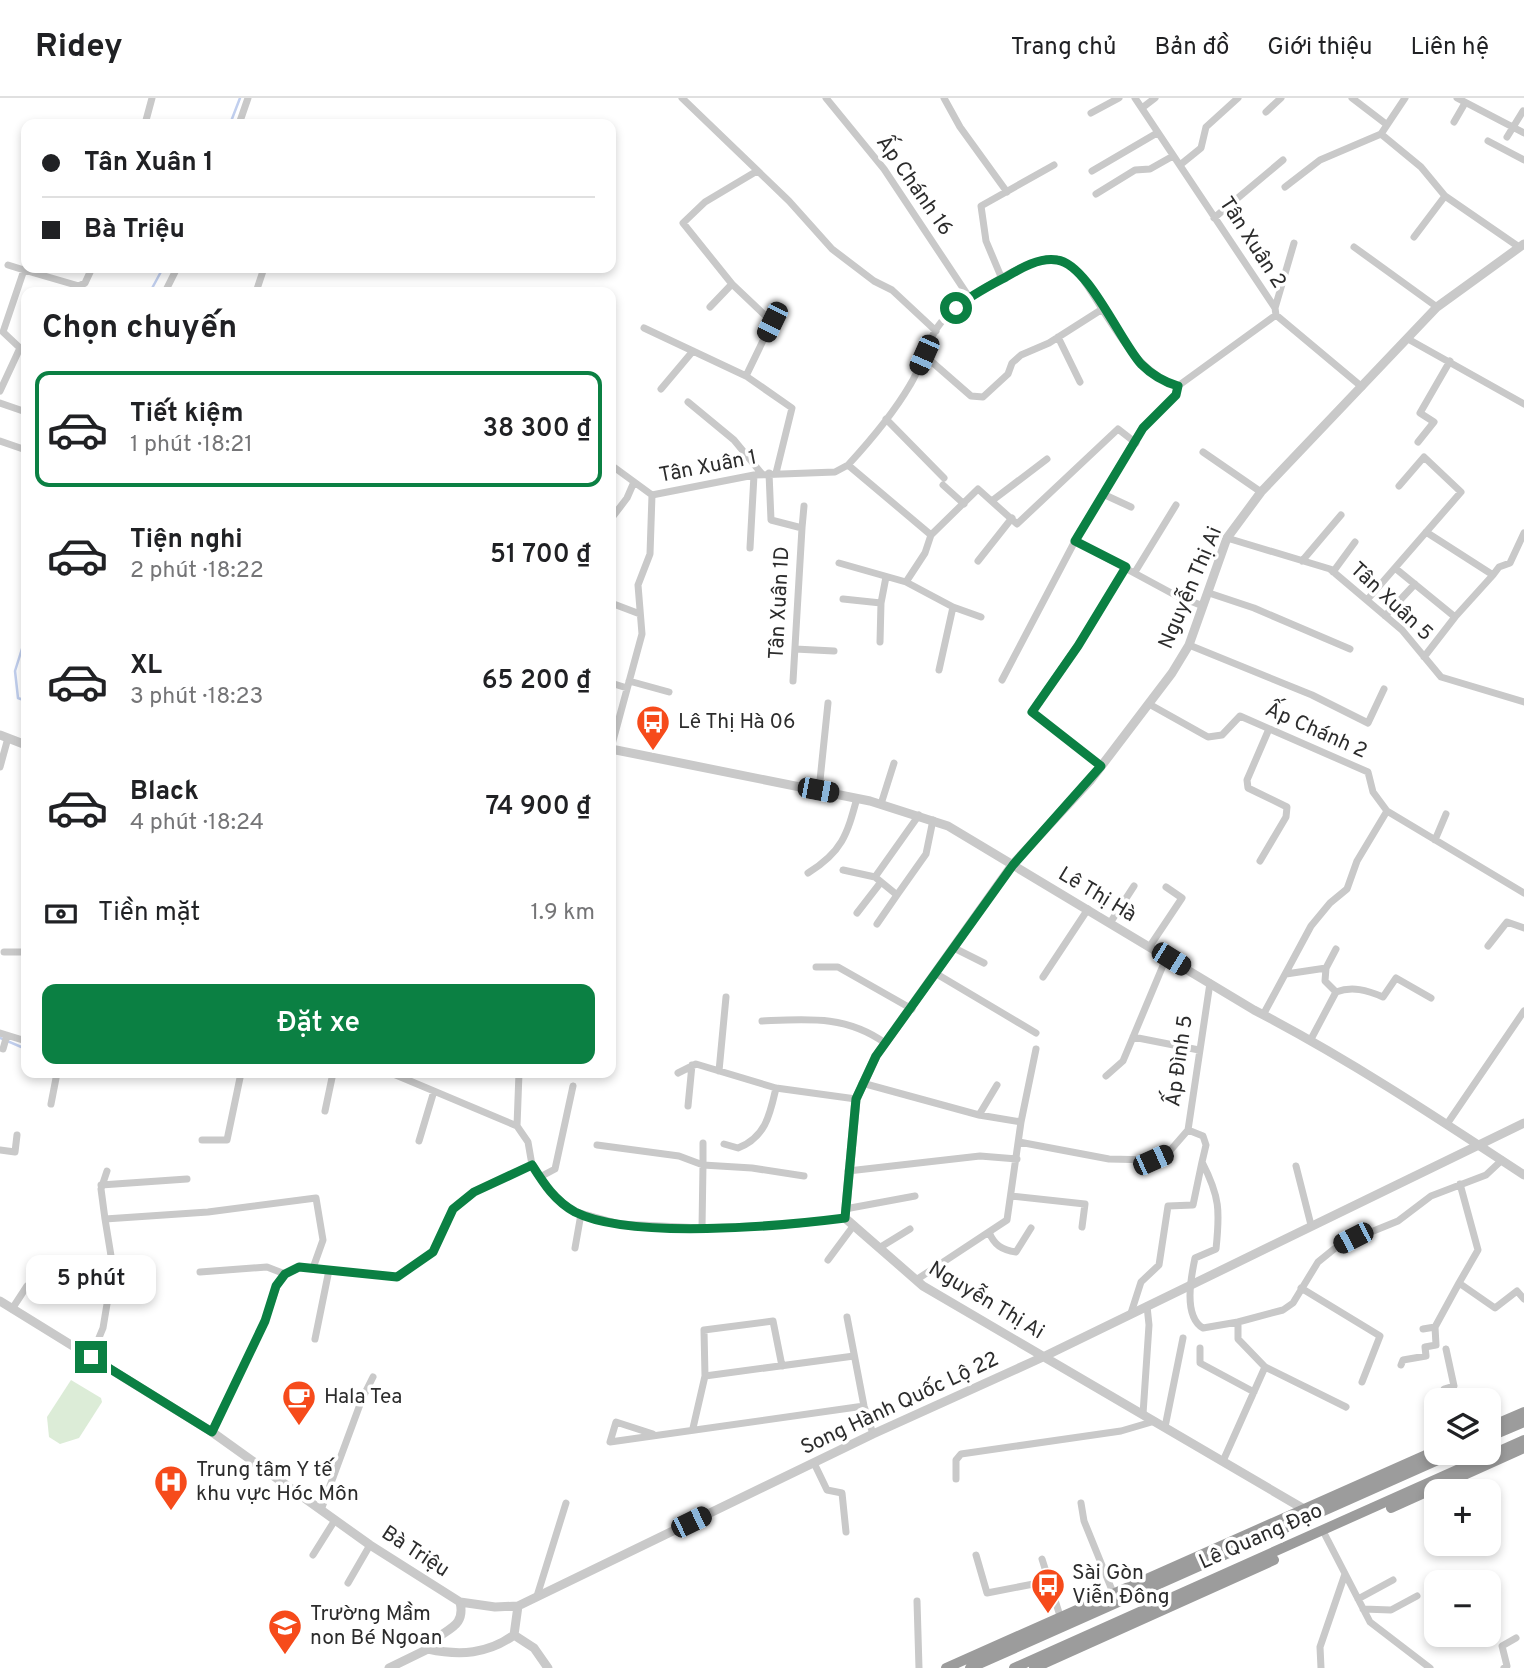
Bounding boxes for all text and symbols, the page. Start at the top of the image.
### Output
text: Ridey [35,27,123,69]
text: Trang chủ [1011,33,1116,63]
text: Bản đồ [1154,33,1229,63]
text: Giới thiệu [1267,33,1372,63]
text: Liên hệ [1410,33,1489,63]
street label: Ấp Chánh 16 [870,128,962,241]
text: Tân Xuân 1 [84,147,214,180]
street label: Tân Xuân 2 [1212,192,1292,294]
text: Bà Triệu [84,214,185,247]
route start [940,292,972,324]
car [754,299,791,345]
text: Chọn chuyến [42,309,237,349]
car [906,332,943,378]
icon: car [46,398,109,461]
text: Tiết kiệm [130,398,243,431]
text: 38 300 ₫ [482,413,591,446]
text: 1 phút · 18:21 [130,431,253,460]
street label: Tân Xuân 1 [657,444,759,490]
street label: Nguyễn Thị Ai [1152,522,1229,653]
icon: car [46,524,109,587]
text: Tiện nghi [130,524,243,557]
text: 51 700 ₫ [490,539,591,572]
street label: Tân Xuân 1D [764,546,796,660]
text: 2 phút · 18:22 [130,557,264,586]
street label: Tân Xuân 5 [1344,557,1438,647]
icon: car [46,650,109,713]
text: XL [130,650,162,683]
text: 65 200 ₫ [482,665,591,698]
text: 3 phút · 18:23 [130,683,263,712]
street label: Ấp Chánh 2 [1261,693,1373,765]
bus stop icon: Lê Thị Hà 06 [634,703,672,752]
place label: Lê Thị Hà 06 [678,709,796,736]
icon: car [46,776,109,839]
text: Black [130,776,199,809]
car [796,776,841,804]
text: 74 900 ₫ [486,791,591,824]
text: 4 phút · 18:24 [130,809,264,838]
street label: Lê Thị Hà [1053,861,1141,929]
icon: cash [42,895,80,933]
text: Tiền mặt [98,897,200,930]
text: 1.9 km [530,899,595,928]
car [1148,939,1195,979]
button: Đặt xe [42,984,595,1064]
street label: Ấp Đình 5 [1156,1013,1200,1109]
car [1130,1142,1177,1178]
car [1330,1219,1377,1257]
street label: Nguyễn Thị Ai [923,1255,1049,1346]
callout: 5 phút [26,1256,156,1304]
text: 5 phút [57,1265,125,1294]
route end [75,1341,107,1373]
street label: Song Hành Quốc Lộ 22 [797,1346,1003,1462]
cafe icon: Hala Tea [280,1378,318,1427]
place label: Hala Tea [324,1384,402,1411]
map controls [1424,1388,1501,1647]
button: layers [1424,1388,1501,1465]
place label: Trung tâm Y tế khu vực Hóc Môn [196,1457,359,1508]
hospital icon: Trung tâm Y tế khu vực Hóc Môn [152,1463,190,1512]
button: + [1424,1479,1501,1556]
street label: Lê Quang Đạo [1195,1498,1327,1576]
car [668,1503,715,1541]
street label: Bà Triệu [376,1520,454,1584]
place label: Sài Gòn Viễn Đông [1072,1560,1170,1611]
bus stop icon: Sài Gòn Viễn Đông [1029,1566,1067,1615]
button: − [1424,1570,1501,1647]
place label: Trường Mầm non Bé Ngoan [310,1601,443,1652]
school or university icon: Trường Mầm non Bé Ngoan [266,1607,304,1656]

